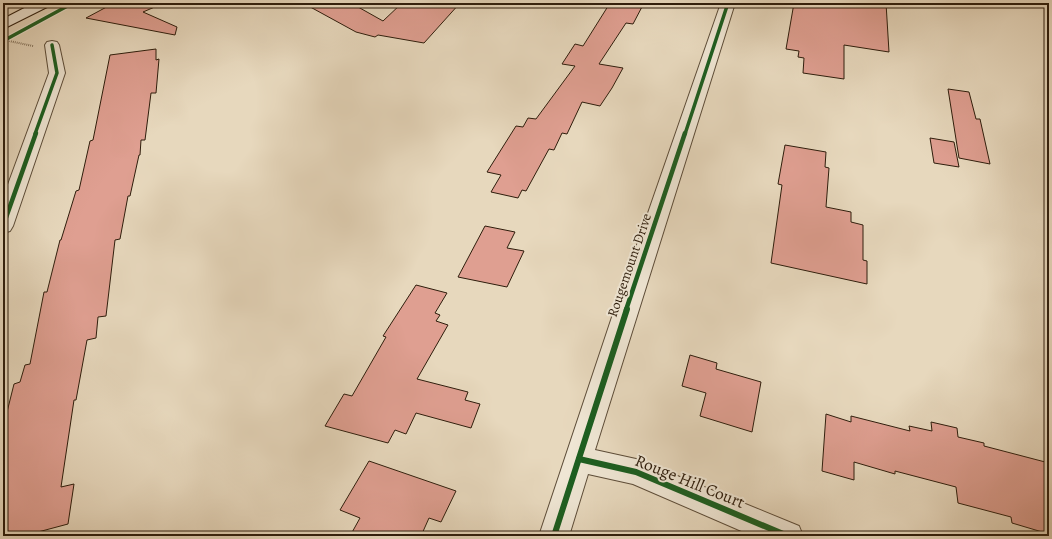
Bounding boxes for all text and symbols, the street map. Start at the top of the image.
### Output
street label: Rougemount Drive [603,211,656,320]
street label: Rouge Hill Court [632,449,748,514]

